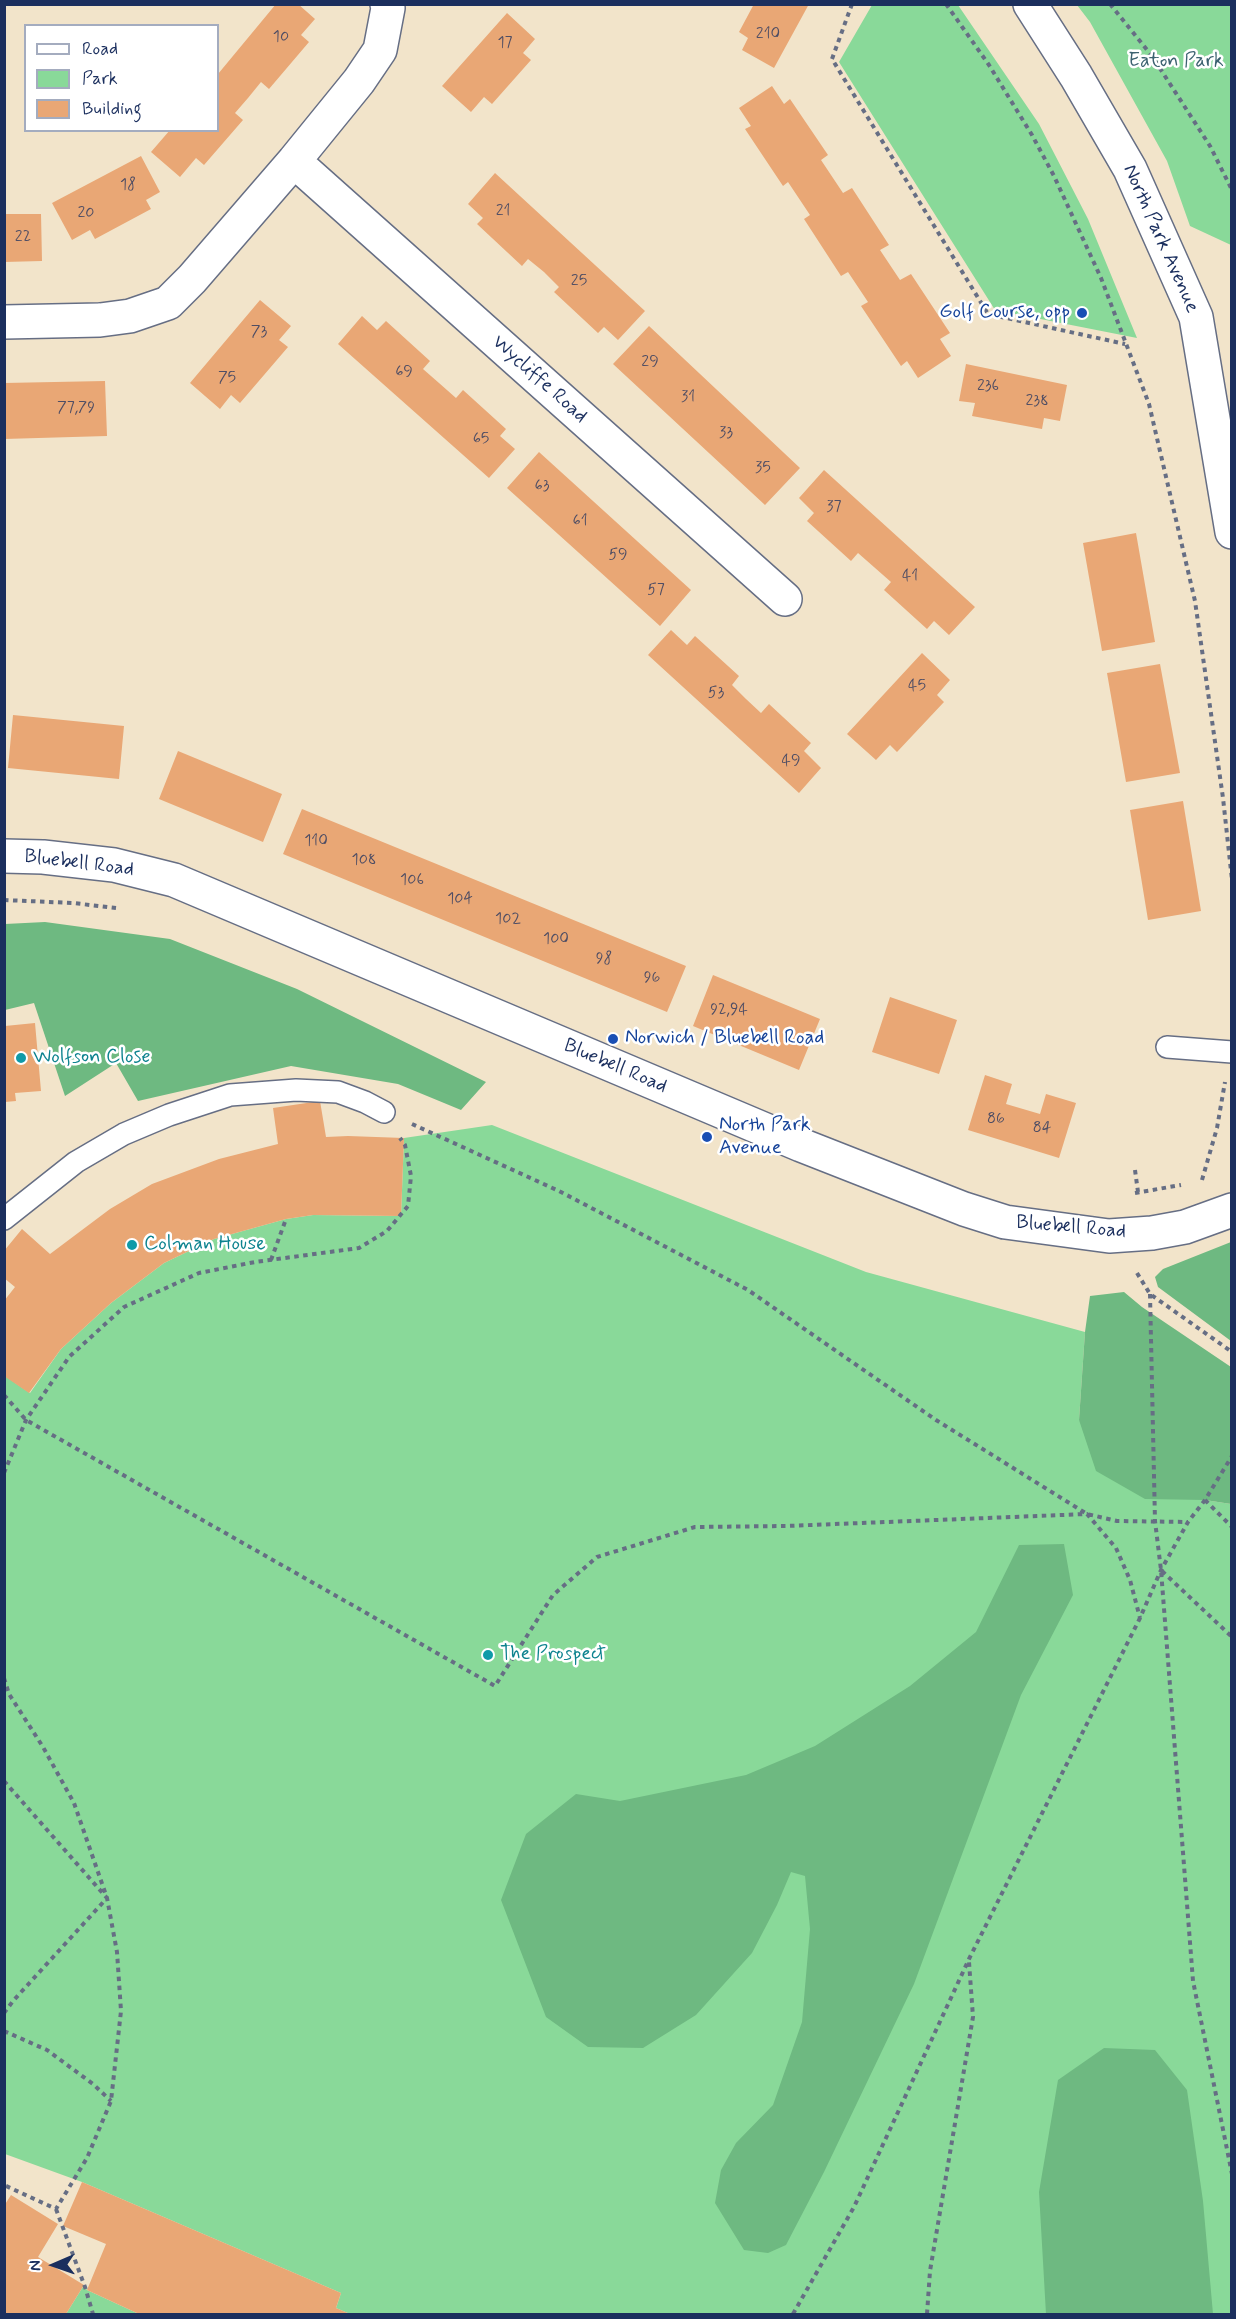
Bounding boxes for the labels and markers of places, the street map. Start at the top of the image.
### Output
place label: Golf Course, opp [939,301,1070,325]
marker: Golf Course, opp [1075,306,1089,320]
place label: Norwich / Bluebell Road [625,1027,824,1051]
marker: Norwich / Bluebell Road [606,1032,620,1046]
place label: Wolfson Close [33,1046,150,1070]
marker: Wolfson Close [14,1051,28,1065]
place label: North Park Avenue [719,1114,811,1161]
marker: North Park Avenue [700,1130,714,1144]
place label: Colman House [144,1233,266,1257]
marker: Colman House [125,1238,139,1252]
place label: The Prospect [500,1643,606,1667]
marker: The Prospect [481,1648,495,1662]

